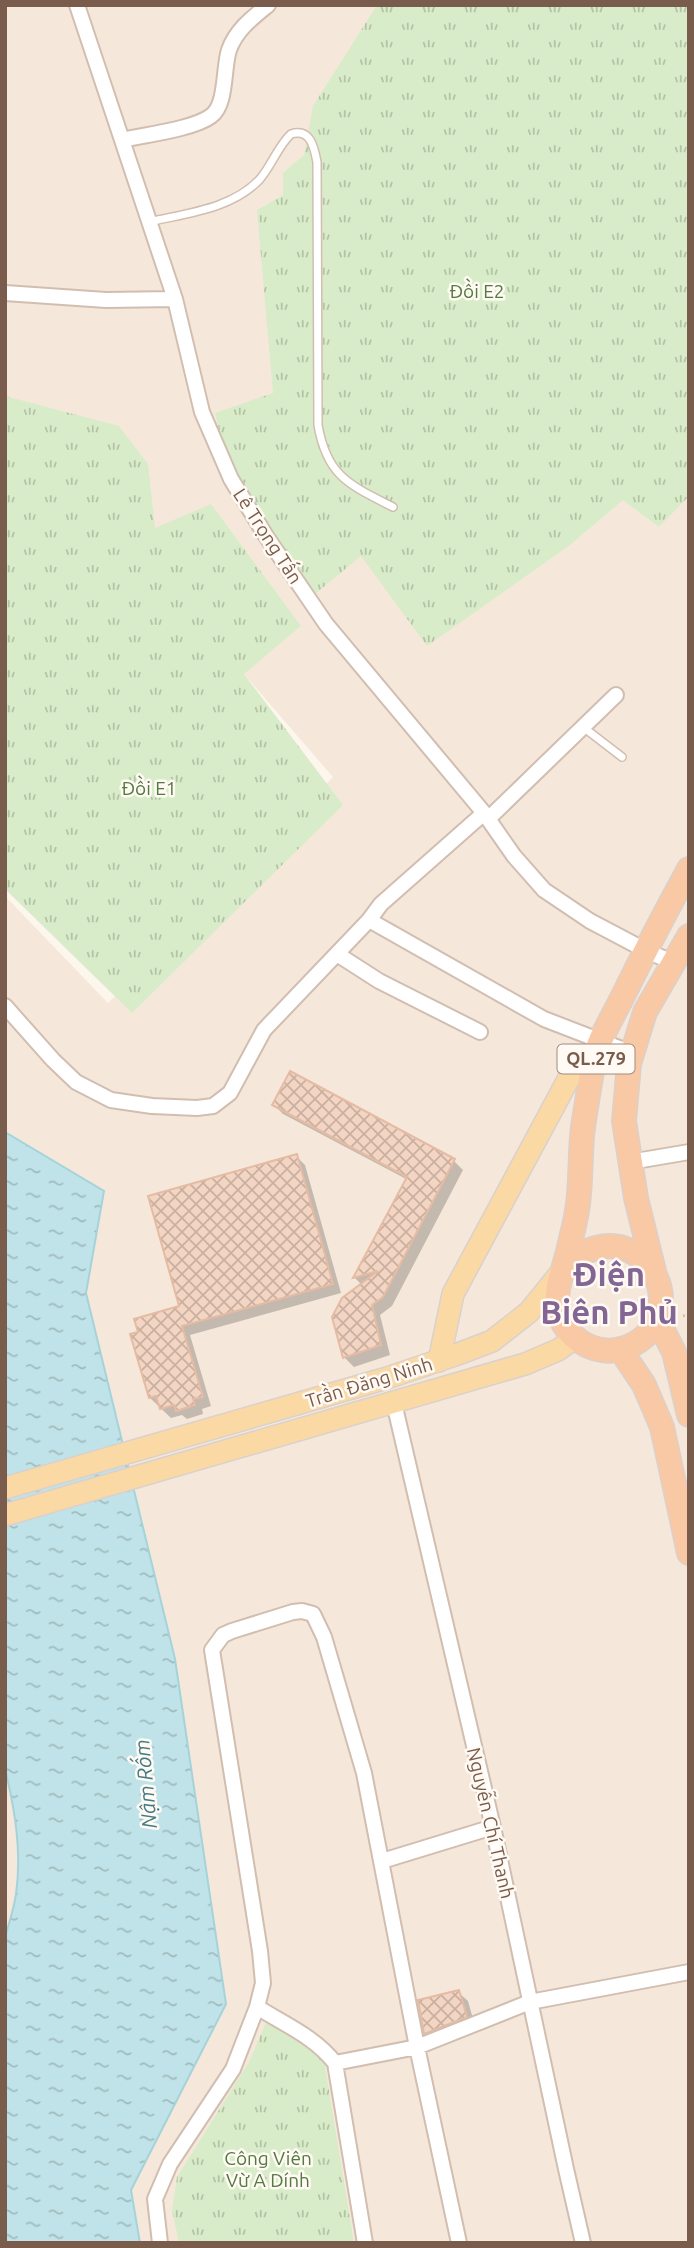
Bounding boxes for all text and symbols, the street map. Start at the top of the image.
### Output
park label: Đồi E2 [449,278,505,302]
street label: Lê Trọng Tấn [229,483,308,588]
park label: Đồi E1 [121,775,177,799]
road number: QL.279 [558,1044,634,1074]
district label: Điện Biên Phủ [540,1255,678,1330]
street label: Trần Đăng Ninh [302,1351,435,1412]
water label: Nậm Rốm [127,1738,161,1830]
street label: Nguyễn Chí Thanh [463,1745,521,1901]
park label: Công Viên Vừ A Dính [224,2147,312,2191]

